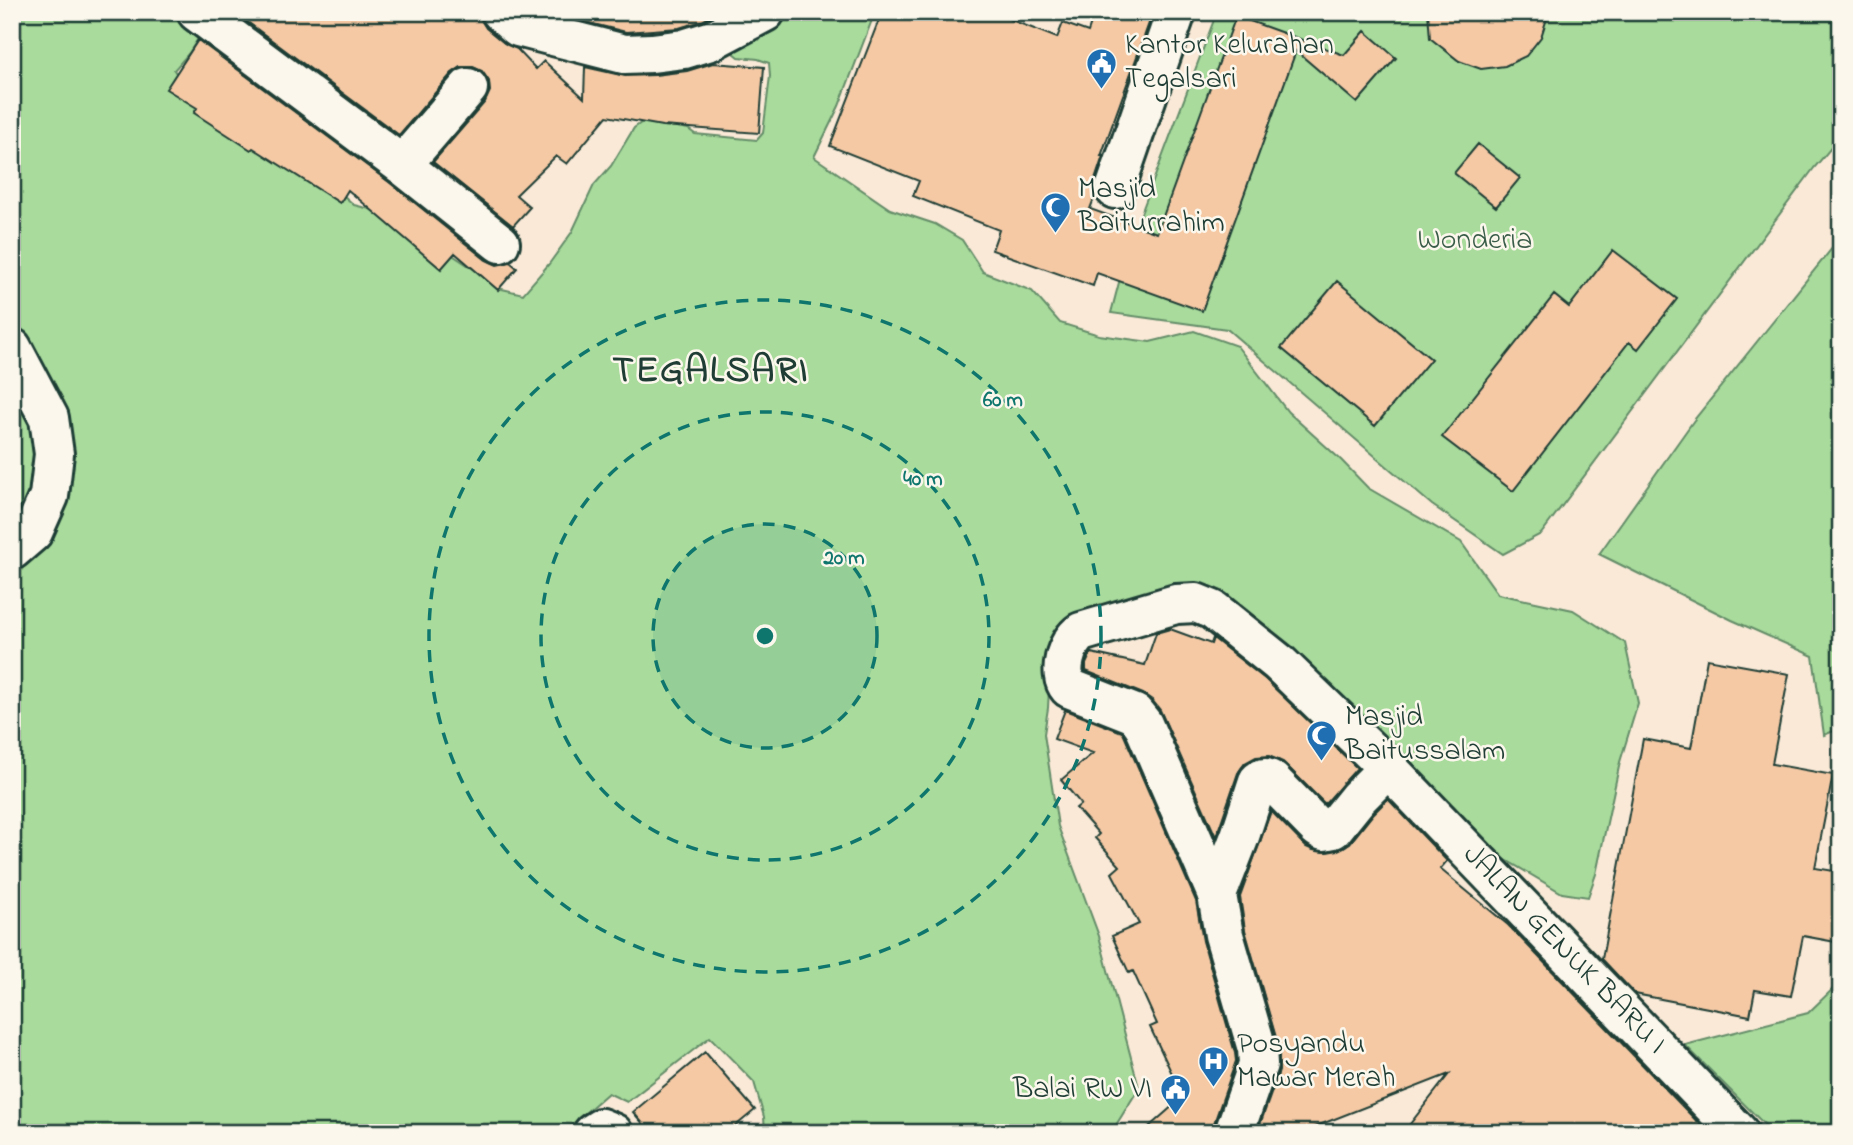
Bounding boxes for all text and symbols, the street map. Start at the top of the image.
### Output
place label: Kantor Kelurahan Tegalsari [1125,24,1334,102]
public building icon: Kantor Kelurahan Tegalsari [1085,46,1119,90]
place label: Masjid Baiturrahim [1077,168,1225,246]
mosque icon: Masjid Baiturrahim [1038,190,1072,234]
park label: Wonderia [1418,219,1532,263]
district label: TEGALSARI [612,345,810,399]
text: 60 m [983,386,1023,416]
text: 40 m [903,465,943,495]
text: 20 m [822,544,865,574]
centre of rings [753,624,777,648]
place label: Masjid Baitussalam [1344,696,1505,774]
mosque icon: Masjid Baitussalam [1305,718,1339,762]
street label: JALAN GENUK BARU I [1452,835,1676,1065]
place label: Posyandu Mawar Merah [1237,1023,1396,1101]
hospital icon: Posyandu Mawar Merah [1197,1045,1231,1089]
place label: Balai RW VI [1012,1068,1152,1112]
public building icon: Balai RW VI [1158,1073,1192,1117]

